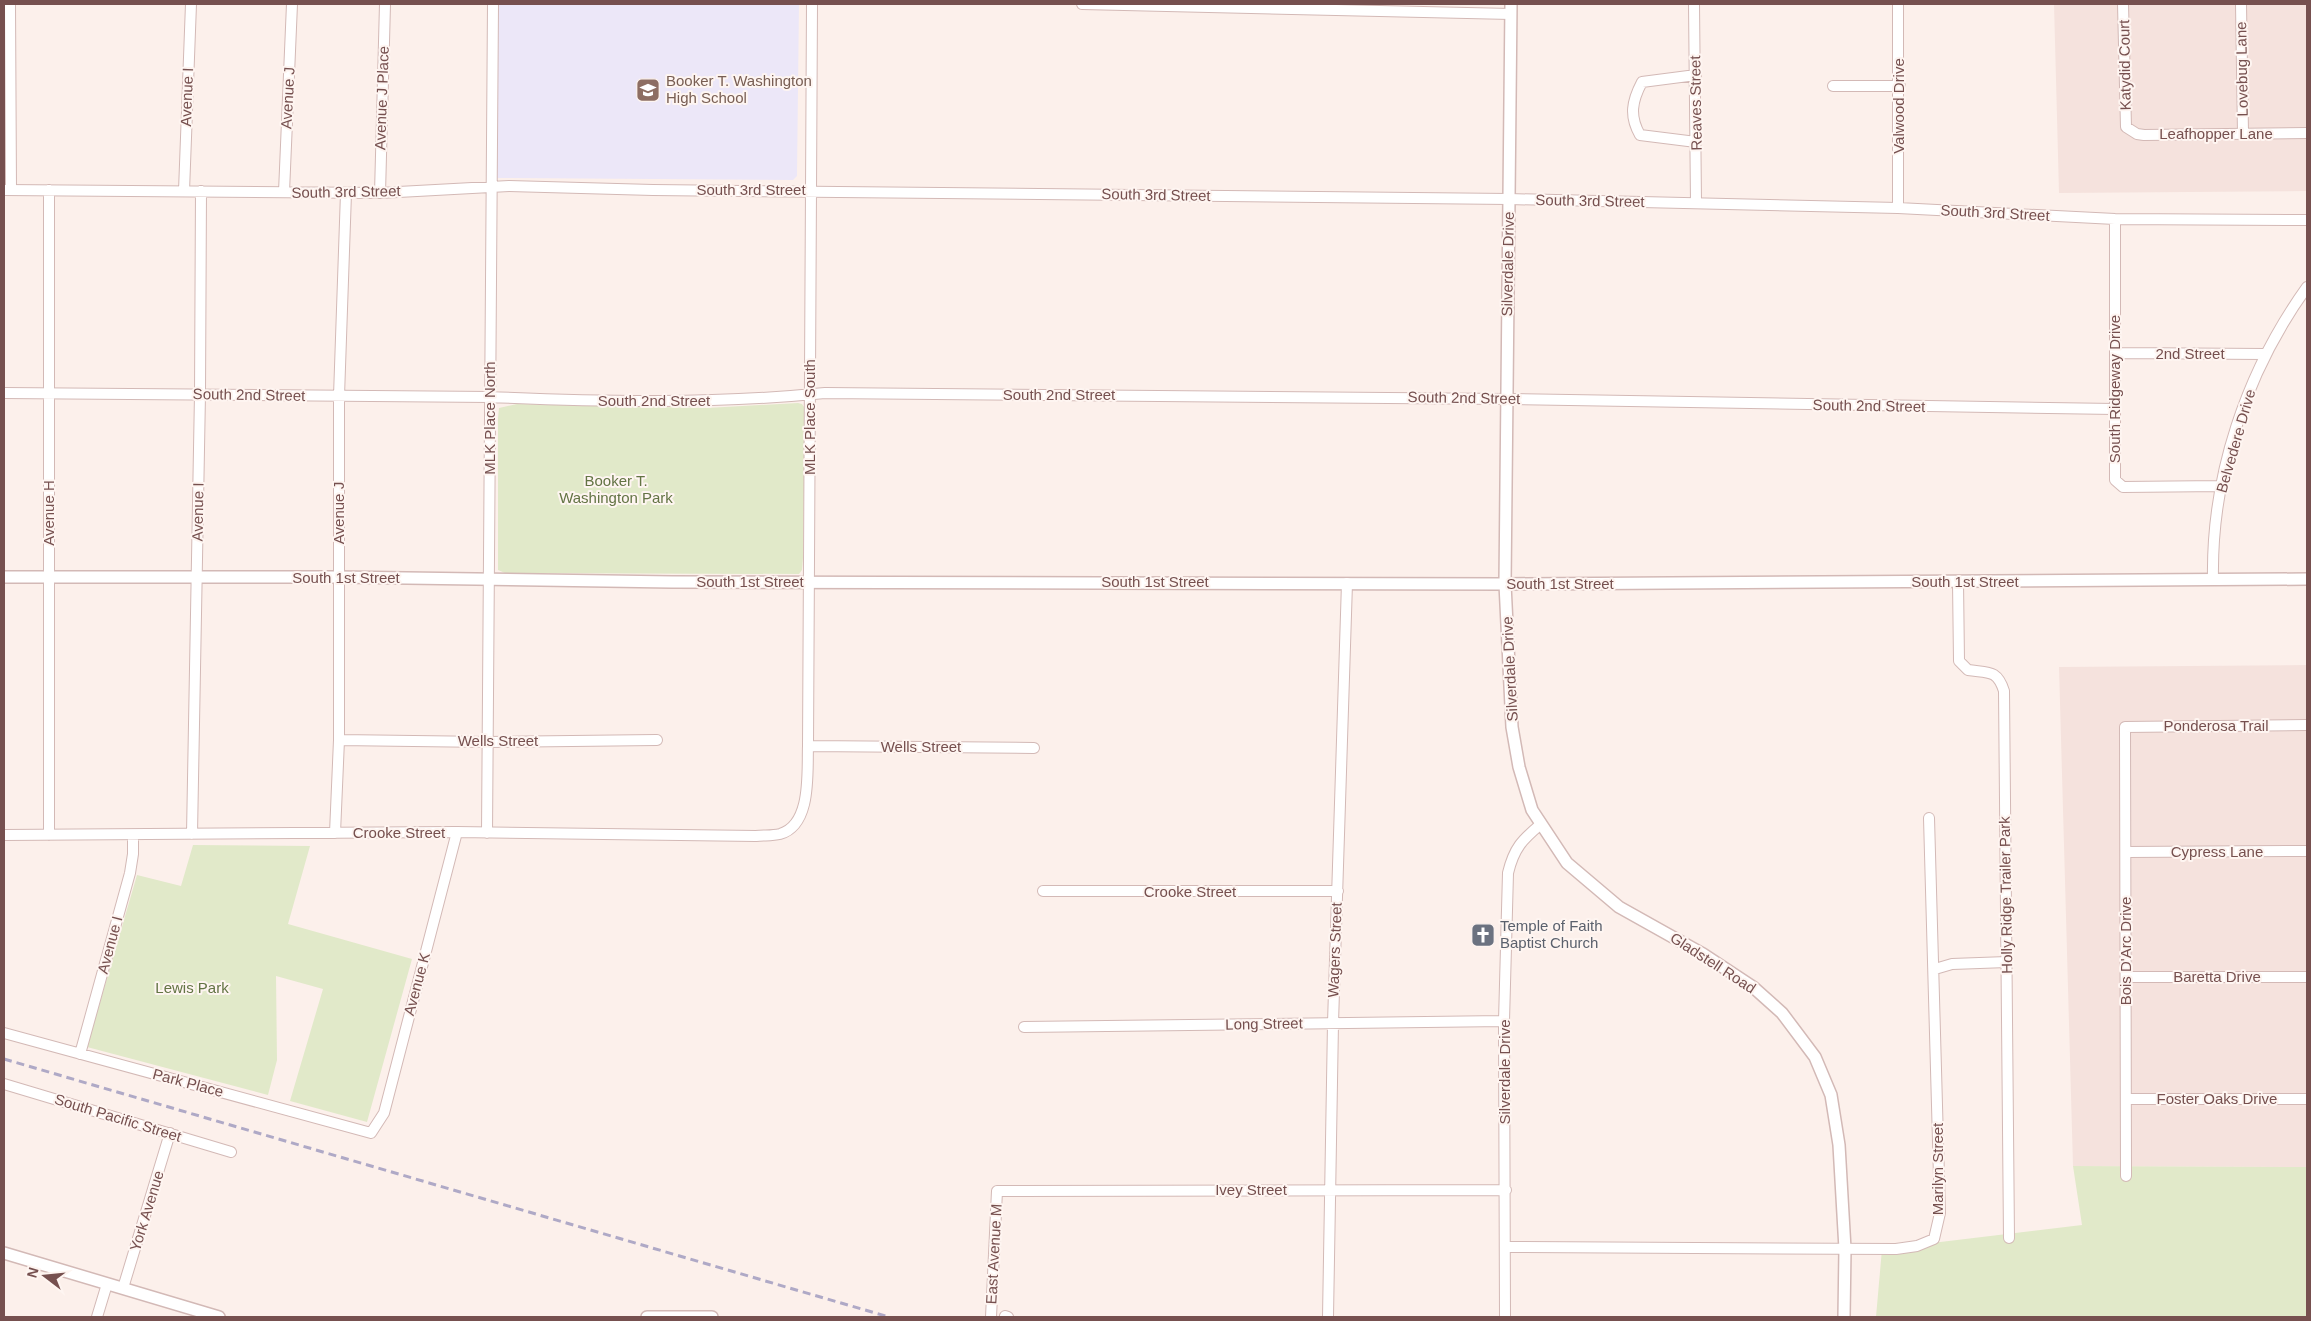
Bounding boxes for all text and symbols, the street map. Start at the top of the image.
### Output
street label: Katydid Court [2115,19,2134,111]
street label: Lovebug Lane [2232,21,2251,117]
street label: Avenue J Place [371,46,392,150]
street label: Reaves Street [1686,55,1705,151]
street label: Valwood Drive [1890,58,1907,154]
street label: Avenue J [277,66,298,130]
street label: Avenue I [177,67,196,127]
place label: Booker T. Washington High School [666,72,812,106]
school or university icon: Booker T. Washington High School [635,77,661,103]
street label: Leafhopper Lane [2159,125,2273,142]
street label: South 3rd Street [696,181,806,198]
street label: South 3rd Street [291,182,402,201]
street label: South 3rd Street [1101,185,1212,204]
street label: South 3rd Street [1535,191,1646,210]
street label: South 3rd Street [1940,201,2051,224]
street label: Silverdale Drive [1498,211,1517,317]
street label: South Ridgeway Drive [2106,315,2123,463]
street label: 2nd Street [2155,345,2225,362]
street label: MLK Place South [801,359,818,475]
street label: MLK Place North [481,361,498,475]
street label: South 2nd Street [193,385,306,404]
street label: South 2nd Street [1003,386,1116,403]
street label: Belvedere Drive [2213,387,2258,494]
street label: South 2nd Street [1408,388,1521,407]
street label: South 2nd Street [598,392,711,409]
street label: South 2nd Street [1813,396,1926,415]
park label: Booker T. Washington Park [559,472,673,506]
street label: Avenue H [40,480,57,546]
street label: Avenue I [188,482,207,542]
street label: Avenue J [330,482,347,544]
street label: South 1st Street [292,569,401,586]
street label: South 1st Street [696,573,805,590]
street label: South 1st Street [1101,573,1210,590]
street label: South 1st Street [1911,573,2020,590]
street label: South 1st Street [1506,575,1615,592]
street label: Silverdale Drive [1498,616,1521,722]
street label: Ponderosa Trail [2163,717,2269,734]
street label: Wells Street [458,732,539,749]
street label: Wells Street [881,738,962,755]
street label: Holly Ridge Trailer Park [1996,816,2015,974]
street label: Crooke Street [353,824,446,841]
street label: Cypress Lane [2171,843,2263,860]
street label: Crooke Street [1144,883,1237,900]
street label: Bois D'Arc Drive [2117,897,2134,1005]
street label: Wagers Street [1324,901,1345,998]
street label: Avenue I [94,914,125,976]
place label: Temple of Faith Baptist Church [1500,917,1603,951]
church icon: Temple of Faith Baptist Church [1470,922,1496,948]
street label: Gladstell Road [1667,929,1759,997]
street label: Avenue K [400,950,433,1017]
street label: Baretta Drive [2173,968,2261,985]
park label: Lewis Park [155,979,229,996]
street label: Long Street [1225,1014,1304,1033]
street label: Silverdale Drive [1496,1019,1513,1125]
street label: Park Place [151,1065,225,1100]
street label: South Pacific Street [53,1090,184,1145]
street label: Foster Oaks Drive [2157,1090,2277,1107]
street label: Marilyn Street [1929,1122,1946,1215]
street label: York Avenue [126,1168,167,1253]
street label: Ivey Street [1215,1181,1288,1198]
street label: East Avenue M [982,1203,1005,1305]
north arrow [20,1251,70,1301]
text: N [23,1265,42,1279]

